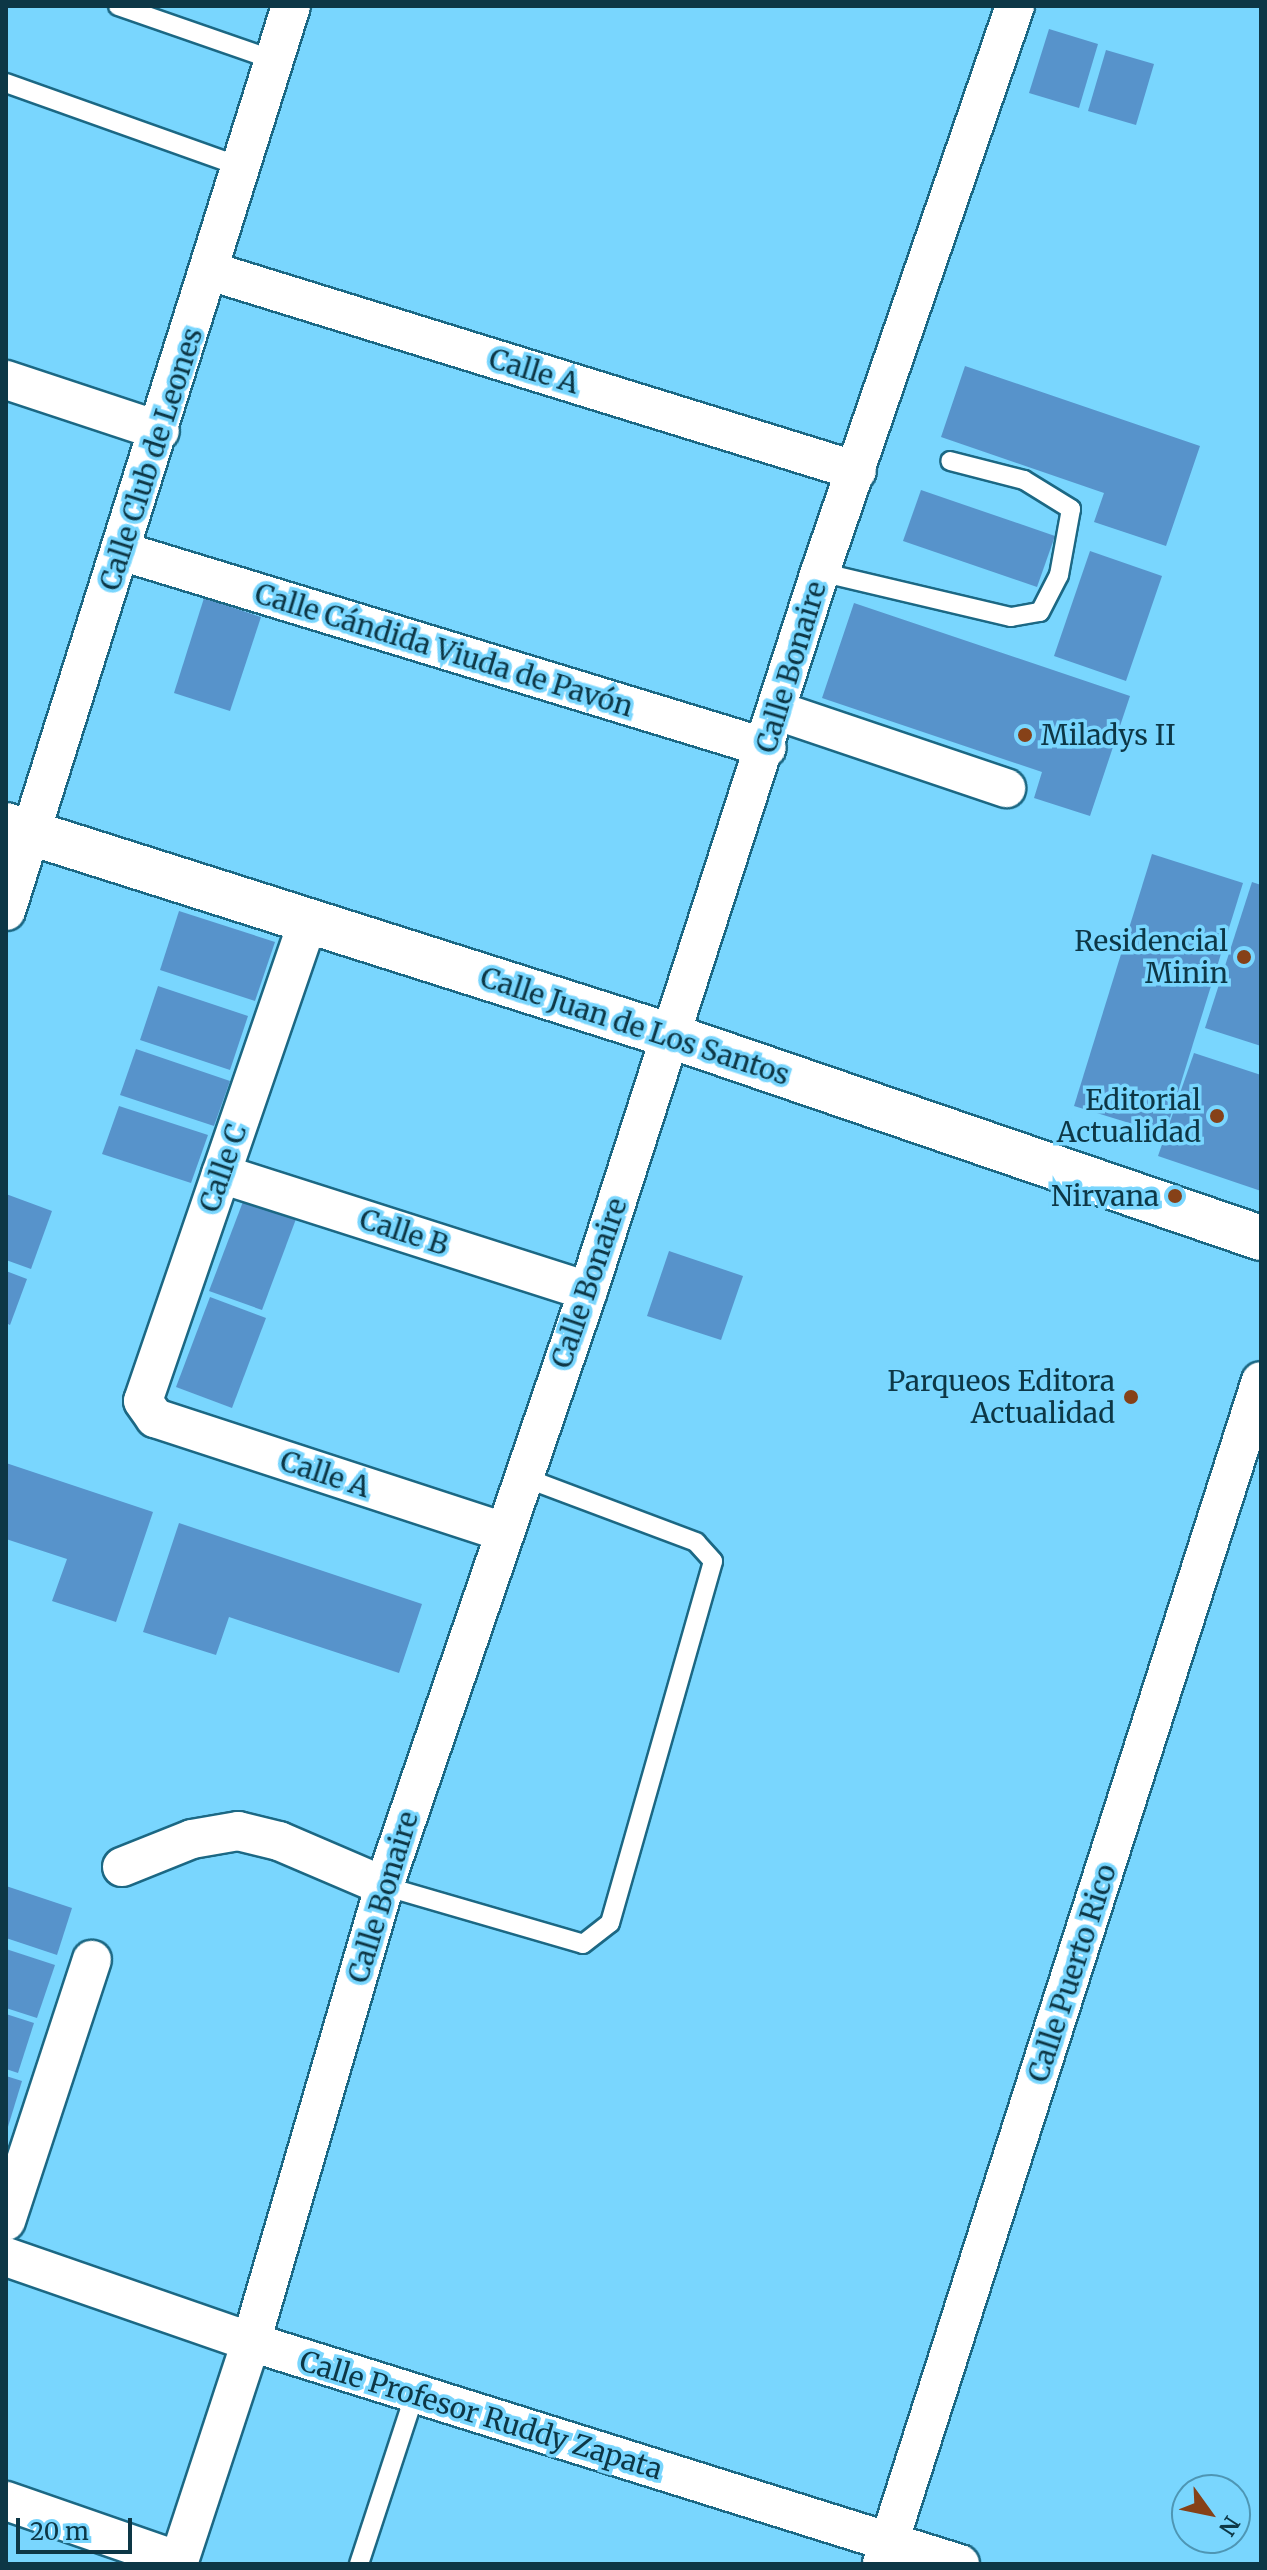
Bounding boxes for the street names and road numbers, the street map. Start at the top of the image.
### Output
street label: Calle Club de Leones [93,324,209,594]
street label: Calle A [485,341,583,401]
street label: Calle Cándida Viuda de Pavón [251,576,637,724]
street label: Calle Bonaire [749,577,833,757]
street label: Calle Juan de Los Santos [476,960,794,1092]
street label: Calle C [192,1120,254,1216]
street label: Calle Bonaire [544,1194,634,1372]
street label: Calle B [356,1202,452,1262]
street label: Calle A [276,1444,374,1504]
street label: Calle Bonaire [341,1807,425,1987]
street label: Calle Puerto Rico [1021,1860,1123,2086]
street label: Calle Profesor Ruddy Zapata [296,2344,666,2486]

